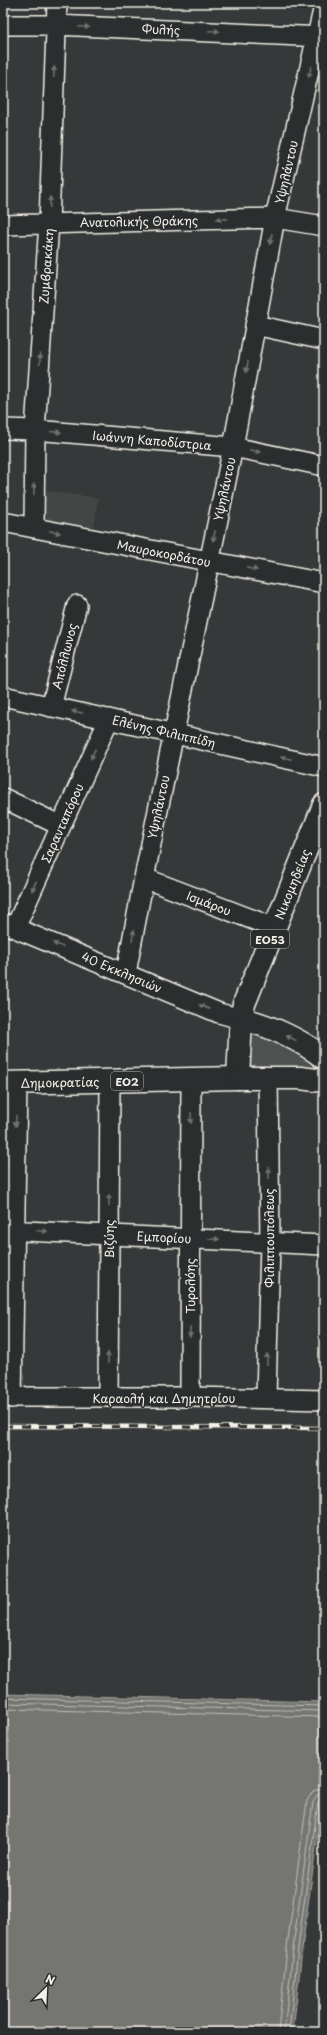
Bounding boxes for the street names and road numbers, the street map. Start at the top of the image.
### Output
street label: Φυλής [142,19,180,39]
street label: Υψηλάντου [270,138,302,206]
street label: Ανατολικής Θράκης [80,211,198,231]
street label: Ζυμβρακάκη [34,227,58,305]
street label: Ιωάννη Καποδίστρια [92,426,212,454]
street label: Υψηλάντου [208,455,240,523]
street label: Μαυροκορδάτου [116,535,213,571]
street label: Απόλλωνος [47,621,81,691]
street label: Ελένης Φιλιππίδη [111,710,217,752]
street label: Υψηλάντου [142,773,174,841]
street label: Σαρανταπόρου [36,780,88,866]
street label: Νικομηδείας [270,846,314,922]
street label: Ισμάρου [184,886,234,920]
road number: ΕΟ53 [251,930,289,948]
street label: 40 Εκκλησιών [79,947,165,997]
street label: Δημοκρατίας [21,1072,99,1092]
road number: ΕΟ2 [111,1072,143,1090]
street label: Φιλιππουπόλεως [260,1188,278,1288]
street label: Βιζύης [100,1219,118,1259]
street label: Εμπορίου [136,1227,192,1247]
street label: Τυρολόης [181,1258,199,1314]
street label: Καραολή και Δημητρίου [93,1389,236,1407]

